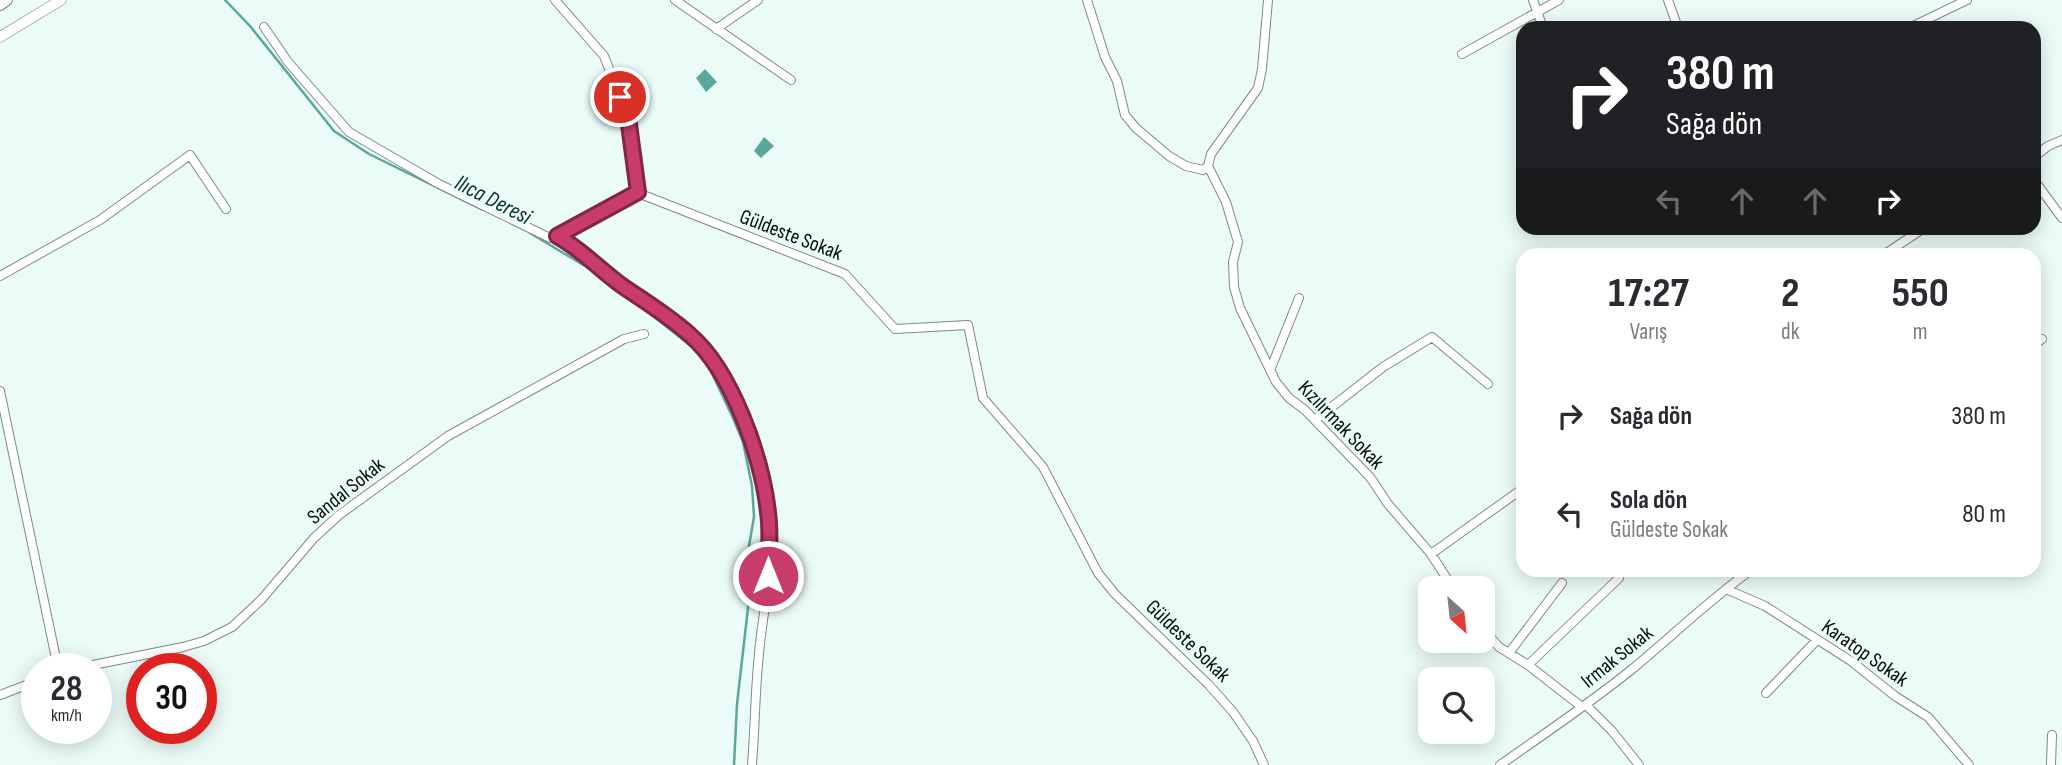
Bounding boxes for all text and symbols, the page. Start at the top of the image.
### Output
text: 380 m [1666,45,1775,104]
icon: right [1551,49,1642,140]
pin [590,67,650,127]
icon: arrive [601,78,639,116]
text: Sağa dön [1666,105,1762,144]
water label: Ilıca Deresi [450,169,537,232]
icon: left [1650,182,1688,220]
icon: ahead [1723,182,1761,220]
icon: ahead [1796,182,1834,220]
icon: right [1869,182,1907,220]
street label: Güldeste Sokak [736,204,846,266]
text: 17:27 [1608,268,1689,319]
text: 2 [1781,268,1799,319]
text: 550 [1892,268,1949,319]
text: Varış [1630,318,1667,346]
text: dk [1781,318,1799,346]
text: m [1913,318,1928,346]
street label: Kızılırmak Sokak [1293,376,1389,474]
icon: right [1551,397,1589,435]
text: Sağa dön [1610,401,1692,432]
text: 380 m [1951,401,2006,432]
street label: Sandal Sokak [302,452,390,530]
text: Sola dön [1610,485,1687,516]
icon: left [1551,495,1589,533]
text: 80 m [1962,499,2006,530]
text: Güldeste Sokak [1610,516,1728,544]
position arrow [731,539,805,613]
north arrow [1418,576,1494,653]
map controls [1418,576,1495,744]
street label: Güldeste Sokak [1141,595,1235,687]
street label: Karatop Sokak [1817,614,1913,692]
street label: Irmak Sokak [1576,621,1658,693]
speed limit sign: 30 [126,653,217,744]
button: search [1418,667,1495,744]
text: 28 [51,668,82,711]
text: km/h [51,705,82,726]

